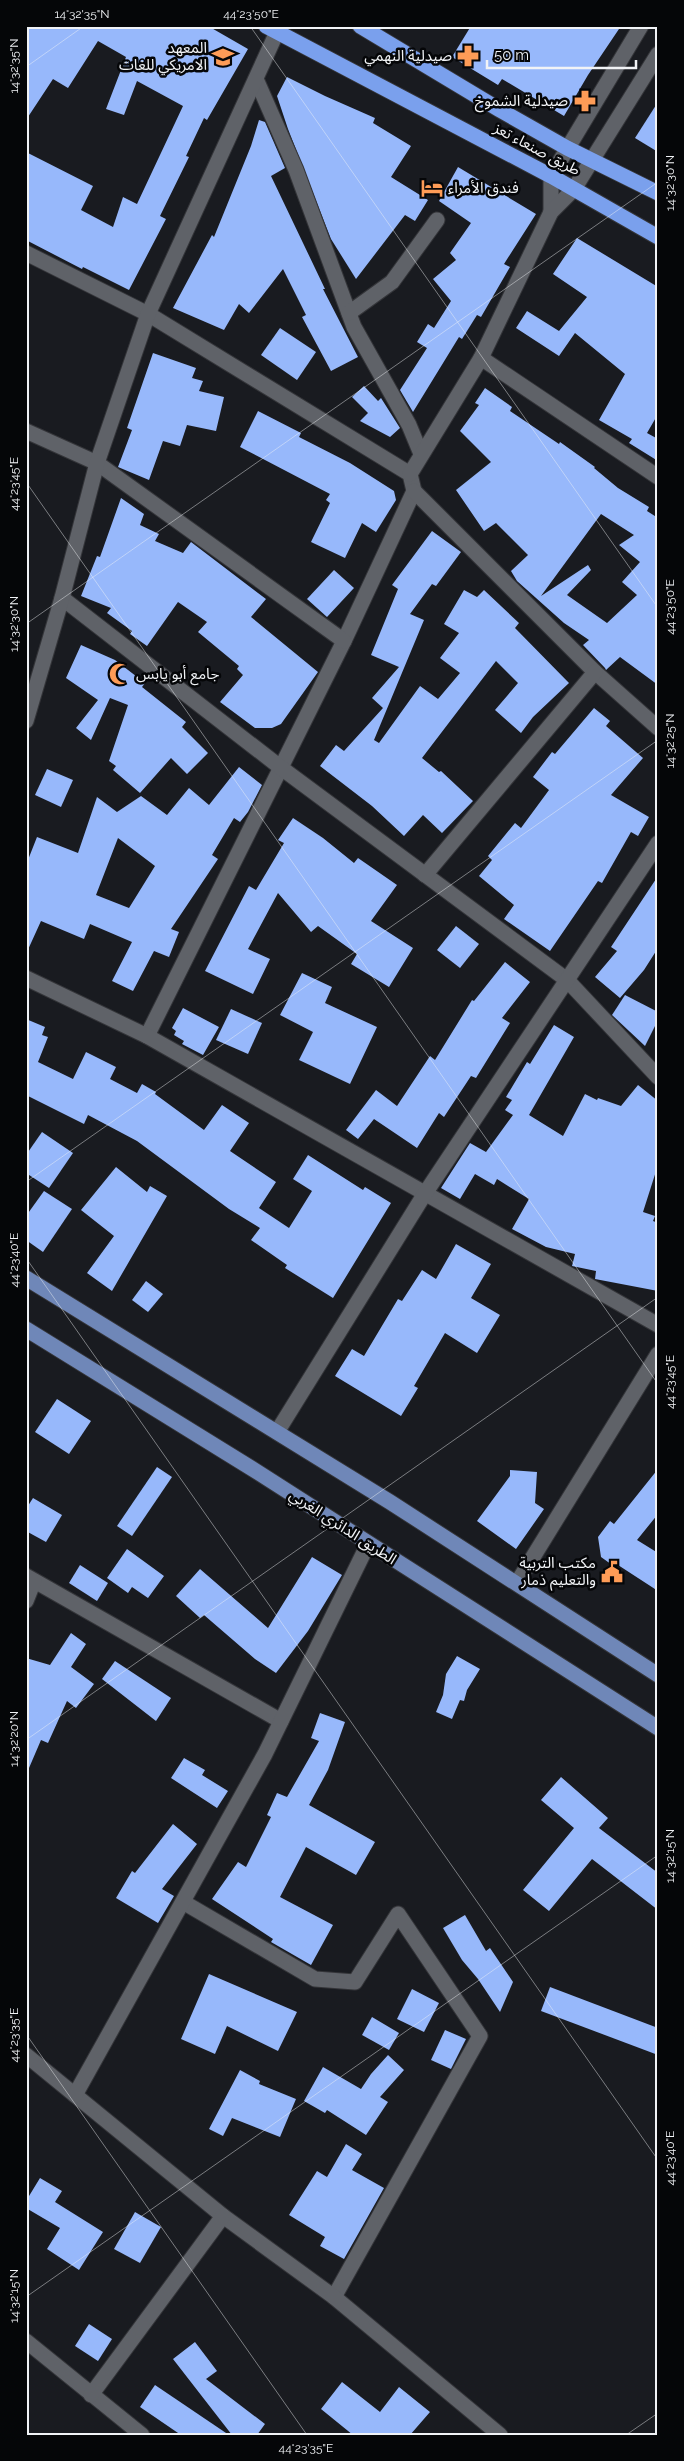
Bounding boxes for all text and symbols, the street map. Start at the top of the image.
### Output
text: 14°32'35"N [54,7,110,21]
text: 44°23'50"E [223,7,279,21]
text: 14°32'35"N [7,38,21,94]
scale bar [487,38,635,70]
place label: المعهد الامريكي للغات [119,39,207,76]
pharmacy icon: صيدلية النهمي [455,43,481,69]
school or university icon: المعهد الامريكي للغات [210,44,236,70]
text: 50 m [494,46,529,64]
place label: صيدلية النهمي [364,47,452,67]
pharmacy icon: صيدلية الشموخ [572,88,598,114]
place label: صيدلية الشموخ [475,92,568,113]
street label: طريق صنعاء تعز [489,118,583,180]
text: 14°32'30"N [663,155,677,211]
hotel icon: فندق الأمراء [419,175,445,201]
place label: فندق الأمراء [448,179,519,197]
text: 44°23'45"E [7,457,21,511]
text: 44°23'50"E [663,579,677,635]
text: 14°32'30"N [7,596,21,652]
mosque icon: جامع أبو يابس [107,661,133,687]
place label: جامع أبو يابس [136,665,219,686]
text: 14°32'25"N [663,713,677,769]
text: 44°23'40"E [7,1233,21,1287]
text: 44°23'45"E [663,1355,677,1409]
street label: الطريق الدائري الغربي [285,1486,400,1570]
place label: مكتب التربية والتعليم ذمار [519,1554,596,1591]
public building icon: مكتب التربية والتعليم ذمار [599,1559,625,1585]
text: 14°32'20"N [7,1711,21,1767]
text: 14°32'15"N [663,1829,677,1883]
text: 44°23'35"E [7,2008,21,2062]
text: 44°23'40"E [663,2131,677,2185]
text: 14°32'15"N [7,2269,21,2323]
text: 44°23'35"E [279,2441,333,2455]

